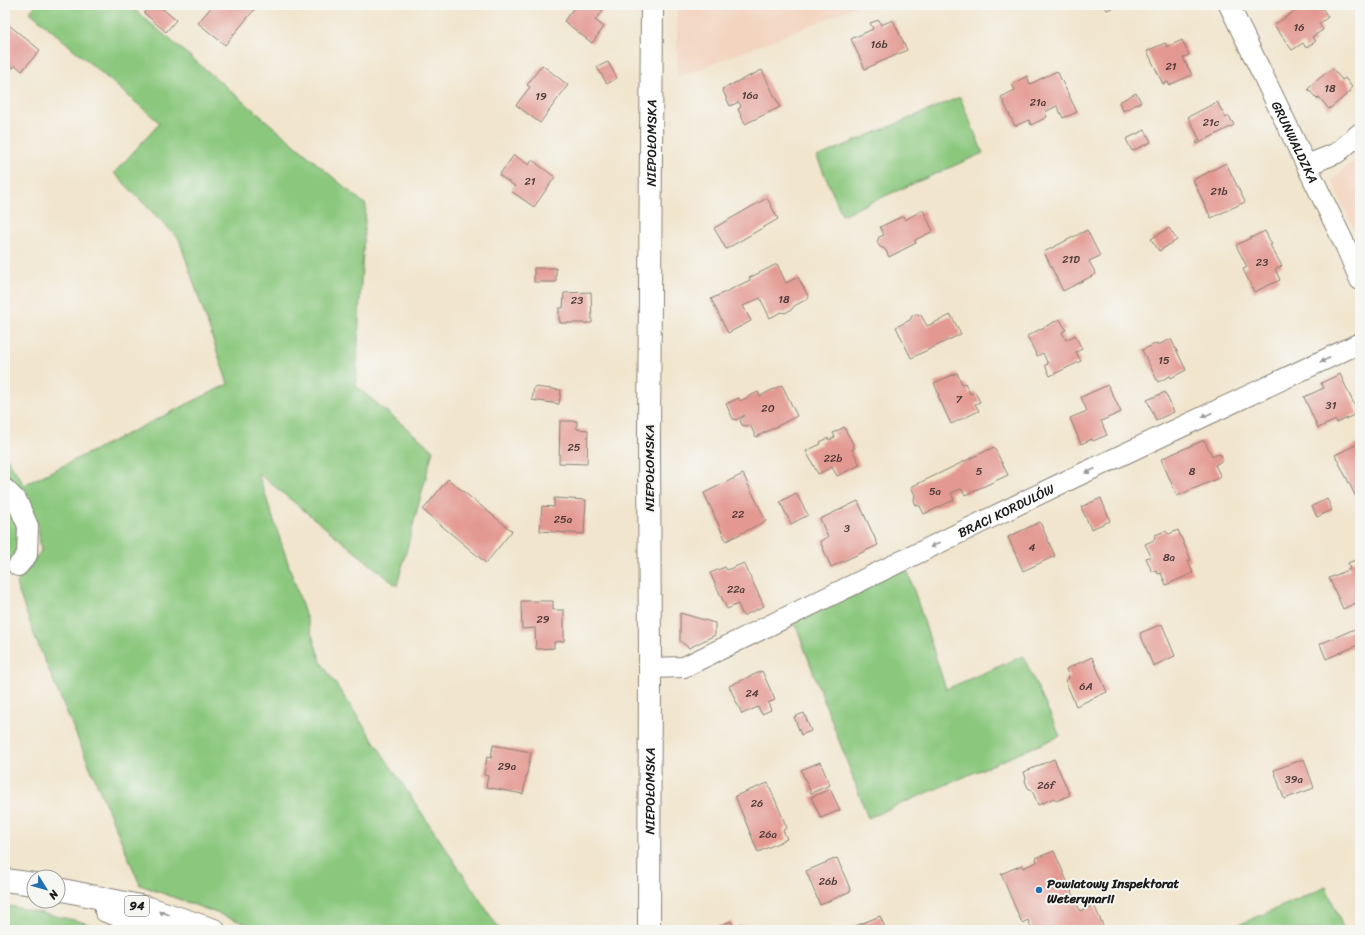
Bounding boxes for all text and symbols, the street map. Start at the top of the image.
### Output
house number: 16 [1294,18,1304,37]
house number: 16b [870,35,888,54]
house number: 21 [1165,57,1177,76]
house number: 18 [1324,79,1336,98]
house number: 16a [742,86,759,105]
house number: 19 [535,87,547,106]
house number: 21a [1030,93,1047,112]
street label: GRUNWALDZKA [1265,97,1325,187]
street label: NIEPOŁOMSKA [639,99,663,187]
house number: 21c [1203,113,1220,132]
house number: 21 [524,172,536,191]
house number: 21b [1210,182,1228,201]
house number: 21D [1062,250,1080,269]
house number: 23 [1256,253,1268,272]
house number: 18 [778,290,790,309]
house number: 23 [571,291,583,310]
house number: 15 [1158,351,1170,370]
one-way arrow [1319,357,1330,363]
house number: 7 [956,390,963,409]
house number: 31 [1326,396,1337,415]
house number: 20 [761,399,775,418]
one-way arrow [1202,412,1213,418]
street label: NIEPOŁOMSKA [638,425,661,511]
house number: 25 [567,438,581,457]
house number: 22b [824,449,842,468]
house number: 5 [976,462,983,481]
house number: 8 [1189,462,1196,481]
one-way arrow [1084,468,1095,474]
street label: BRACI KORDULÓW [954,477,1059,544]
house number: 5a [929,482,942,501]
house number: 22 [732,505,745,524]
house number: 25a [554,510,573,529]
house number: 3 [844,519,850,538]
house number: 4 [1029,538,1036,557]
one-way arrow [929,542,940,548]
house number: 8a [1163,548,1176,567]
house number: 22a [727,580,746,599]
house number: 29 [536,610,550,629]
house number: 6A [1079,677,1093,696]
house number: 24 [745,684,759,703]
street label: NIEPOŁOMSKA [638,747,661,835]
house number: 29a [498,757,517,776]
house number: 39a [1285,770,1304,789]
house number: 26f [1037,776,1057,795]
house number: 26 [751,794,763,813]
house number: 26a [759,825,778,844]
north arrow [26,869,66,909]
house number: 26b [819,872,837,891]
place label: Powiatowy Inspektorat Weterynarii [1047,872,1180,910]
text: N [43,885,64,904]
marker: Powiatowy Inspektorat Weterynarii [1034,885,1044,895]
road number: 94 [125,896,149,916]
one-way arrow [158,910,170,916]

